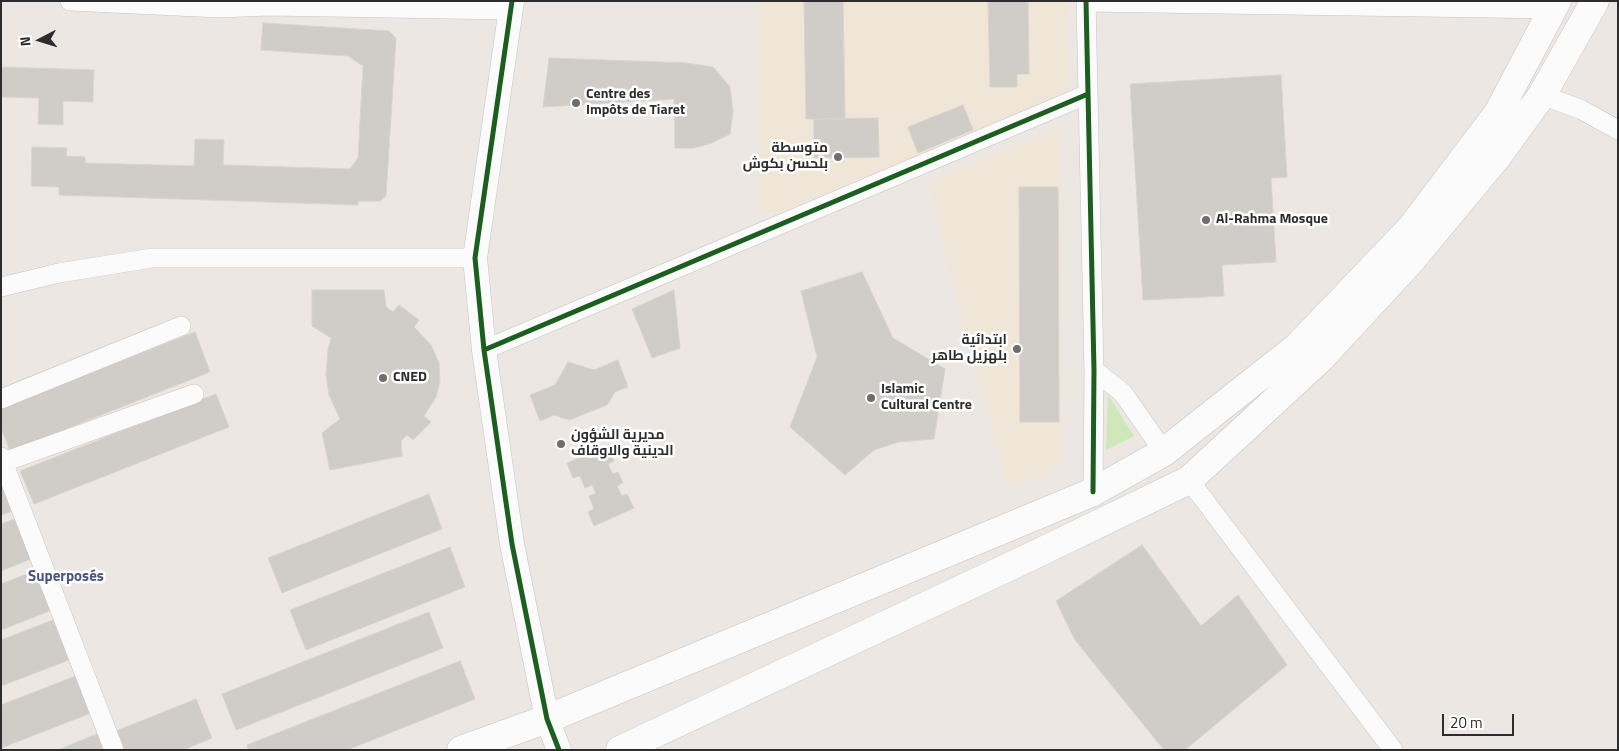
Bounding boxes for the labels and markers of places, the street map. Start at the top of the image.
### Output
place label: Centre des Impôts de Tiaret [586,87,685,120]
marker: Centre des Impôts de Tiaret [570,97,582,109]
place label: متوسطة بلحسن بكوش [743,141,828,174]
marker: متوسطة بلحسن بكوش [832,151,844,163]
place label: Al-Rahma Mosque [1216,212,1328,228]
marker: Al-Rahma Mosque [1200,214,1212,226]
place label: ابتدائية بلهزيل طاهر [932,333,1007,366]
marker: ابتدائية بلهزيل طاهر [1011,343,1023,355]
place label: CNED [393,370,427,386]
marker: CNED [377,372,389,384]
place label: Islamic Cultural Centre [881,382,972,414]
marker: Islamic Cultural Centre [865,392,877,404]
place label: مديرية الشؤون الدينية والاوقاف [571,428,674,461]
marker: مديرية الشؤون الدينية والاوقاف [555,438,567,450]

